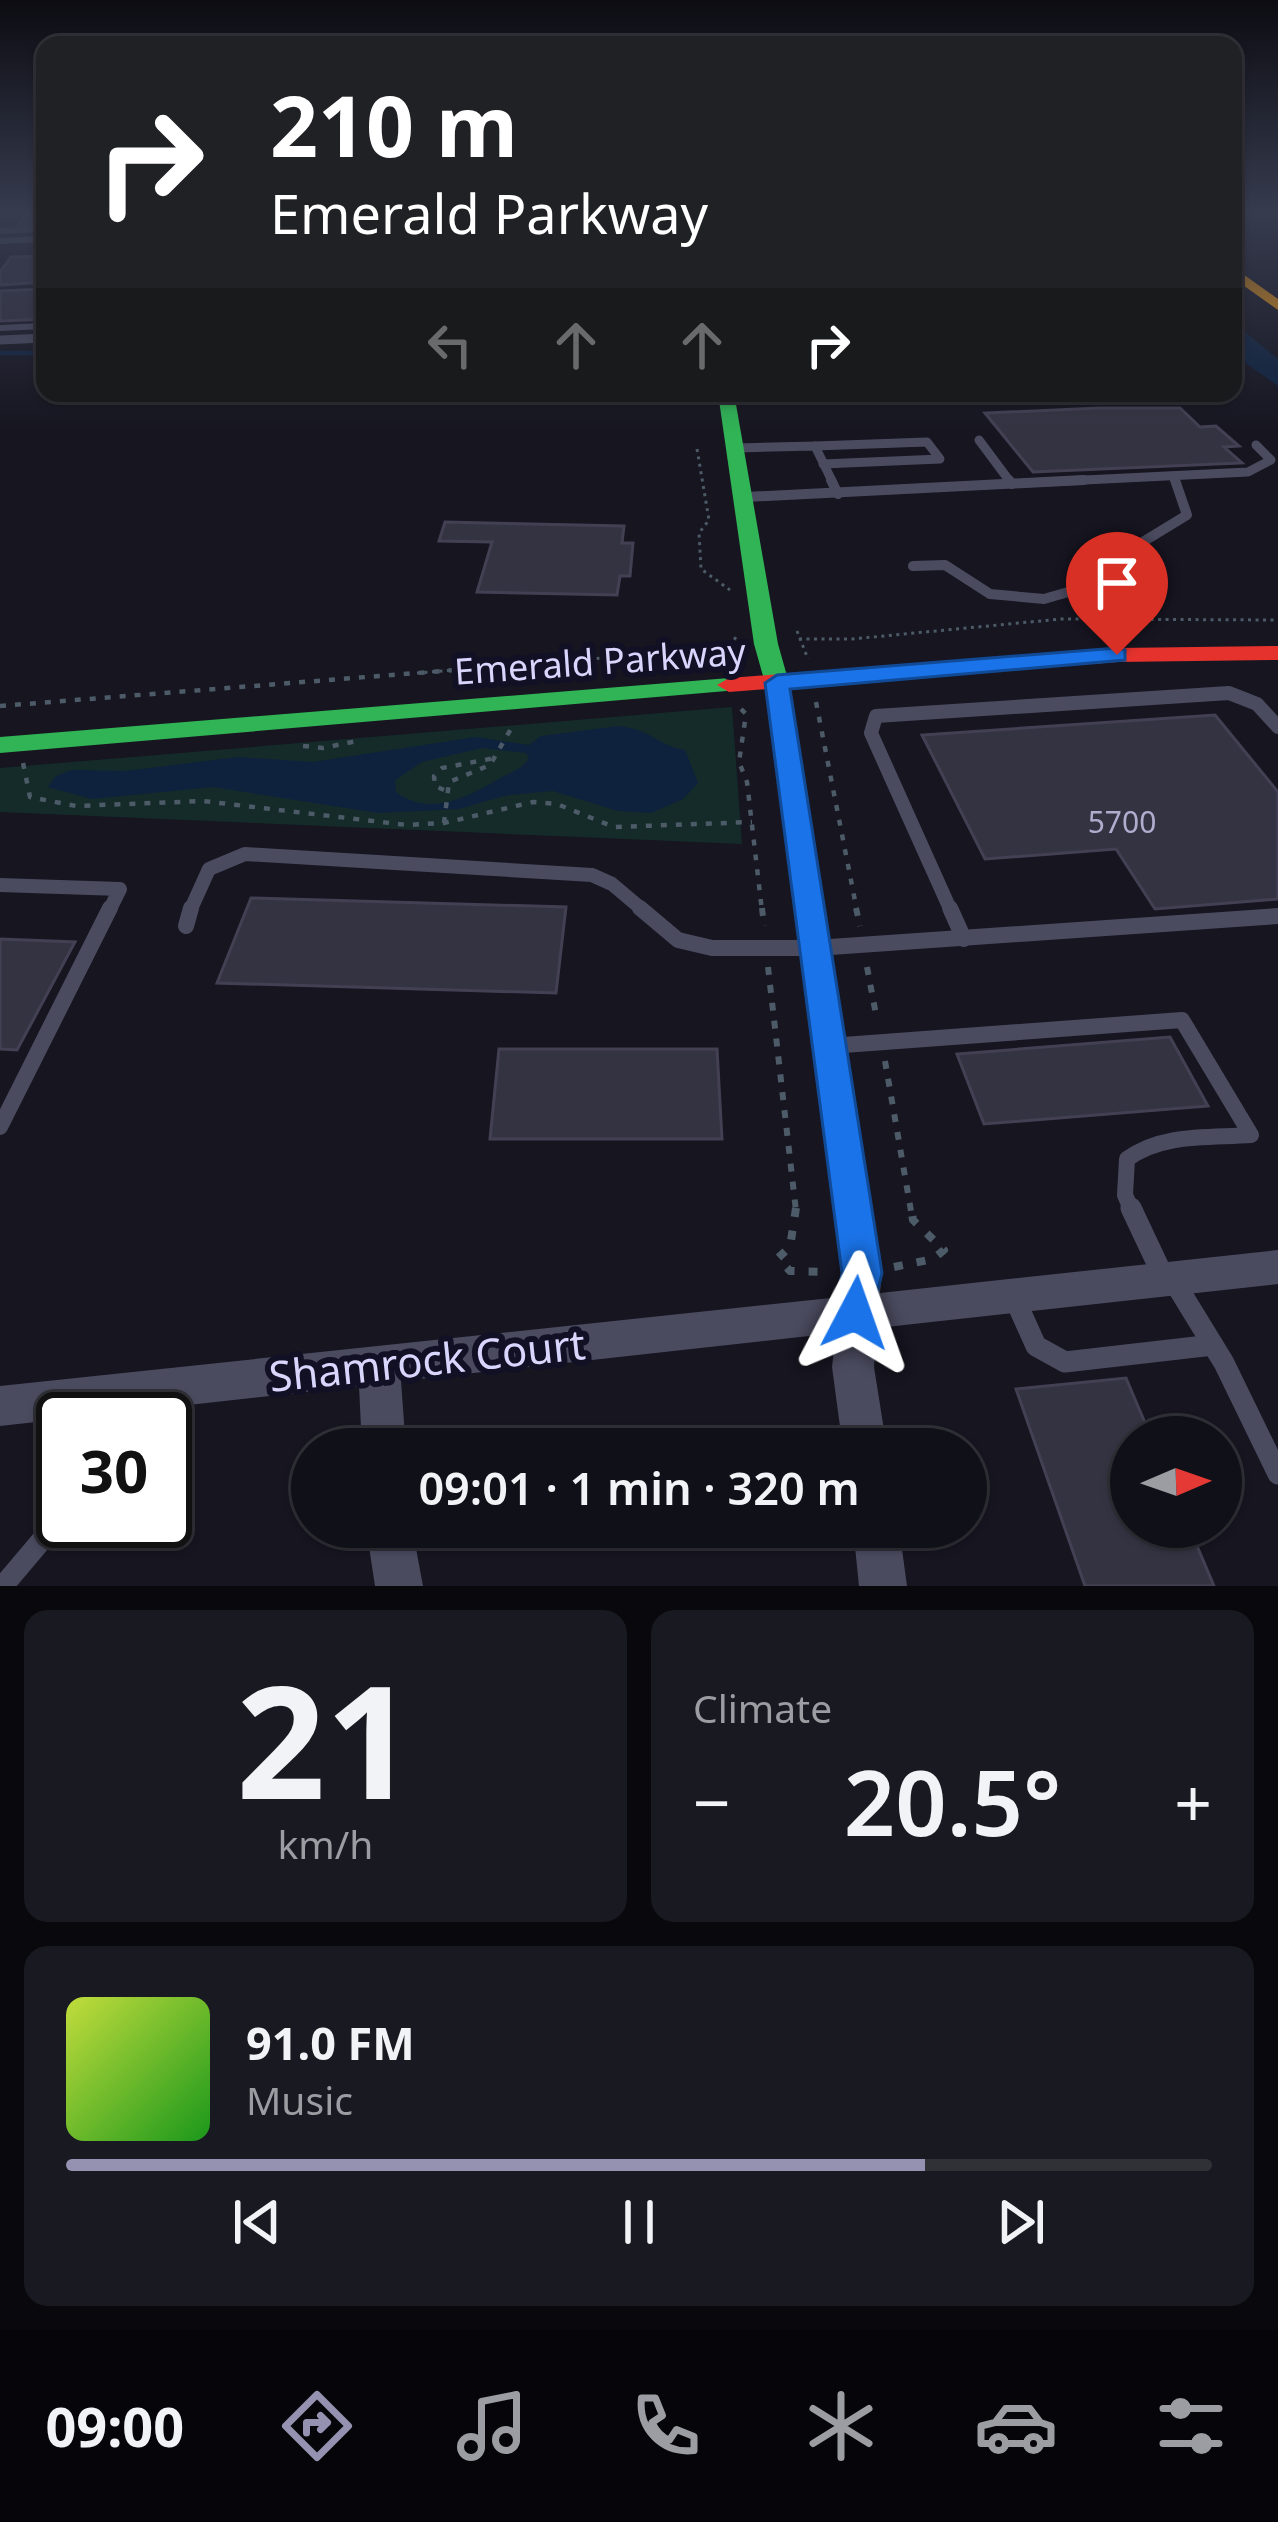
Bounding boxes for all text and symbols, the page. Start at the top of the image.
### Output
text: 210 m [270,67,518,182]
icon: right [72,84,228,240]
text: Emerald Parkway [270,176,708,250]
icon: left [417,312,483,378]
icon: ahead [543,312,609,378]
icon: ahead [669,312,735,378]
icon: right [795,312,861,378]
pin [1066,532,1168,655]
icon: arrive [1084,550,1150,616]
street label: Emerald Parkway [453,626,748,696]
house number: 5700 [1088,801,1156,842]
position arrow [792,1250,918,1376]
street label: Shamrock Court [266,1314,588,1404]
speed limit sign: 30 [36,1392,192,1548]
north arrow [1110,1416,1242,1548]
map controls [1110,1416,1242,1548]
text: 09:01 · 1 min · 320 m [418,1457,860,1518]
text: 21 [236,1632,415,1845]
text: Climate [693,1681,832,1734]
text: 20.5° [844,1740,1061,1862]
text: − [693,1756,731,1846]
text: + [1174,1756,1212,1846]
text: km/h [278,1817,373,1870]
text: 91.0 FM [246,2012,415,2073]
text: Music [246,2073,353,2126]
icon: previous [224,2189,290,2255]
icon: pause [606,2189,672,2255]
icon: next [988,2189,1054,2255]
icon: directions [275,2384,359,2468]
icon: music [450,2384,534,2468]
icon: phone [624,2384,708,2468]
icon: climate [799,2384,883,2468]
icon: car [974,2384,1058,2468]
icon: filters [1149,2384,1233,2468]
text: 09:00 [45,2389,184,2463]

